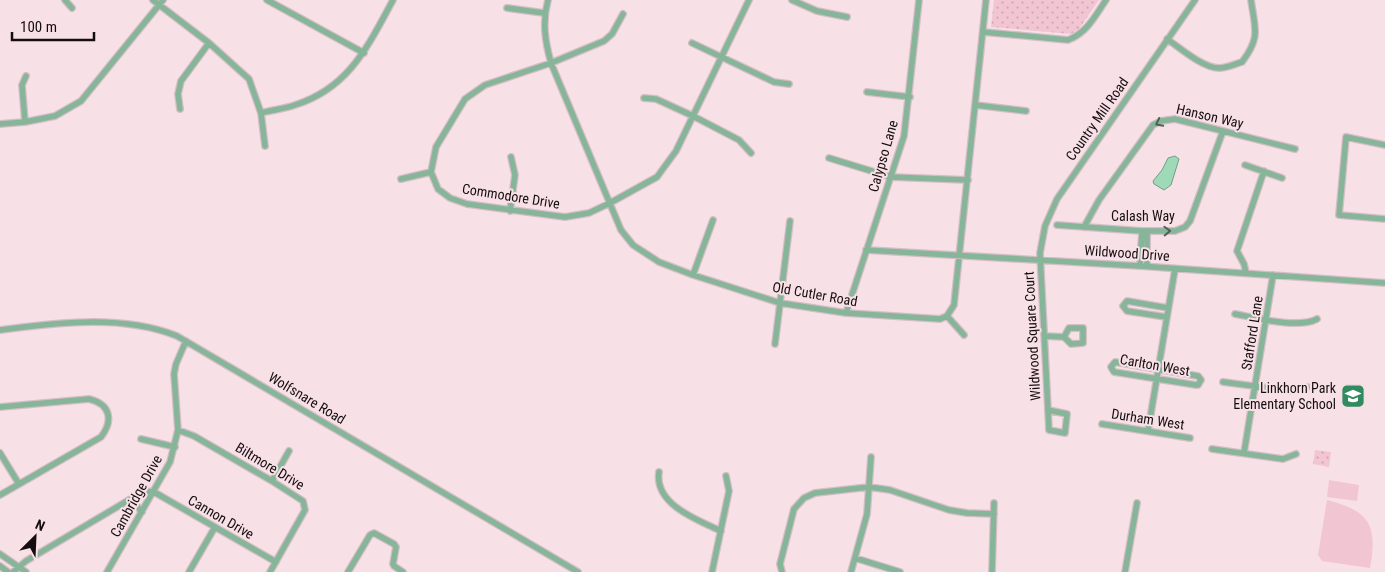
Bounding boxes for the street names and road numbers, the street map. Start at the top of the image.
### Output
street label: Country Mill Road [1062,74,1132,164]
street label: Hanson Way [1175,101,1245,132]
street label: Calypso Lane [865,118,901,194]
street label: Commodore Drive [461,180,562,212]
street label: Calash Way [1111,208,1175,224]
street label: Wildwood Drive [1084,242,1171,264]
street label: Wildwood Square Court [1021,271,1043,401]
street label: Old Cutler Road [771,279,859,309]
street label: Stafford Lane [1238,294,1266,371]
street label: Carlton West [1119,351,1191,379]
street label: Wolfsnare Road [266,369,348,427]
street label: Durham West [1110,405,1186,433]
street label: Biltmore Drive [233,439,308,493]
street label: Cambridge Drive [107,452,165,540]
street label: Cannon Drive [185,492,257,542]

